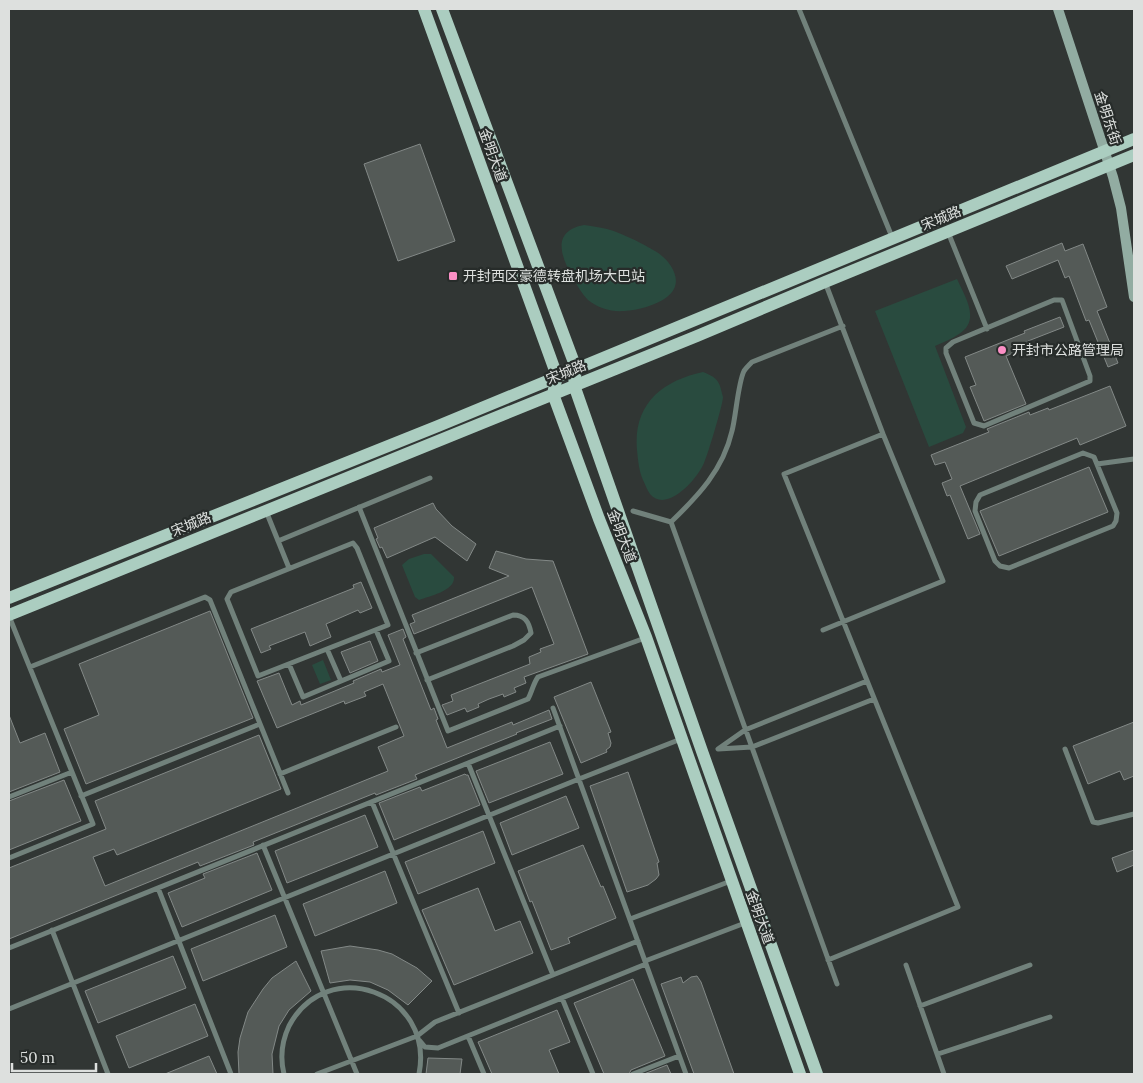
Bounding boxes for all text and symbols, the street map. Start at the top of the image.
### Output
street label: 金明东街 [1091,89,1125,147]
street label: 金明大道 [475,126,511,184]
street label: 宋城路 [918,202,964,234]
place label: 开封西区豪德转盘机场大巴站 [463,267,645,285]
marker: 开封西区豪德转盘机场大巴站 [447,270,459,282]
place label: 开封市公路管理局 [1012,341,1124,359]
marker: 开封市公路管理局 [996,344,1008,356]
street label: 宋城路 [543,356,589,388]
street label: 金明大道 [604,507,640,565]
street label: 宋城路 [168,508,214,540]
street label: 金明大道 [742,888,778,946]
scale bar [12,1040,96,1072]
text: 50 m [20,1048,55,1067]

